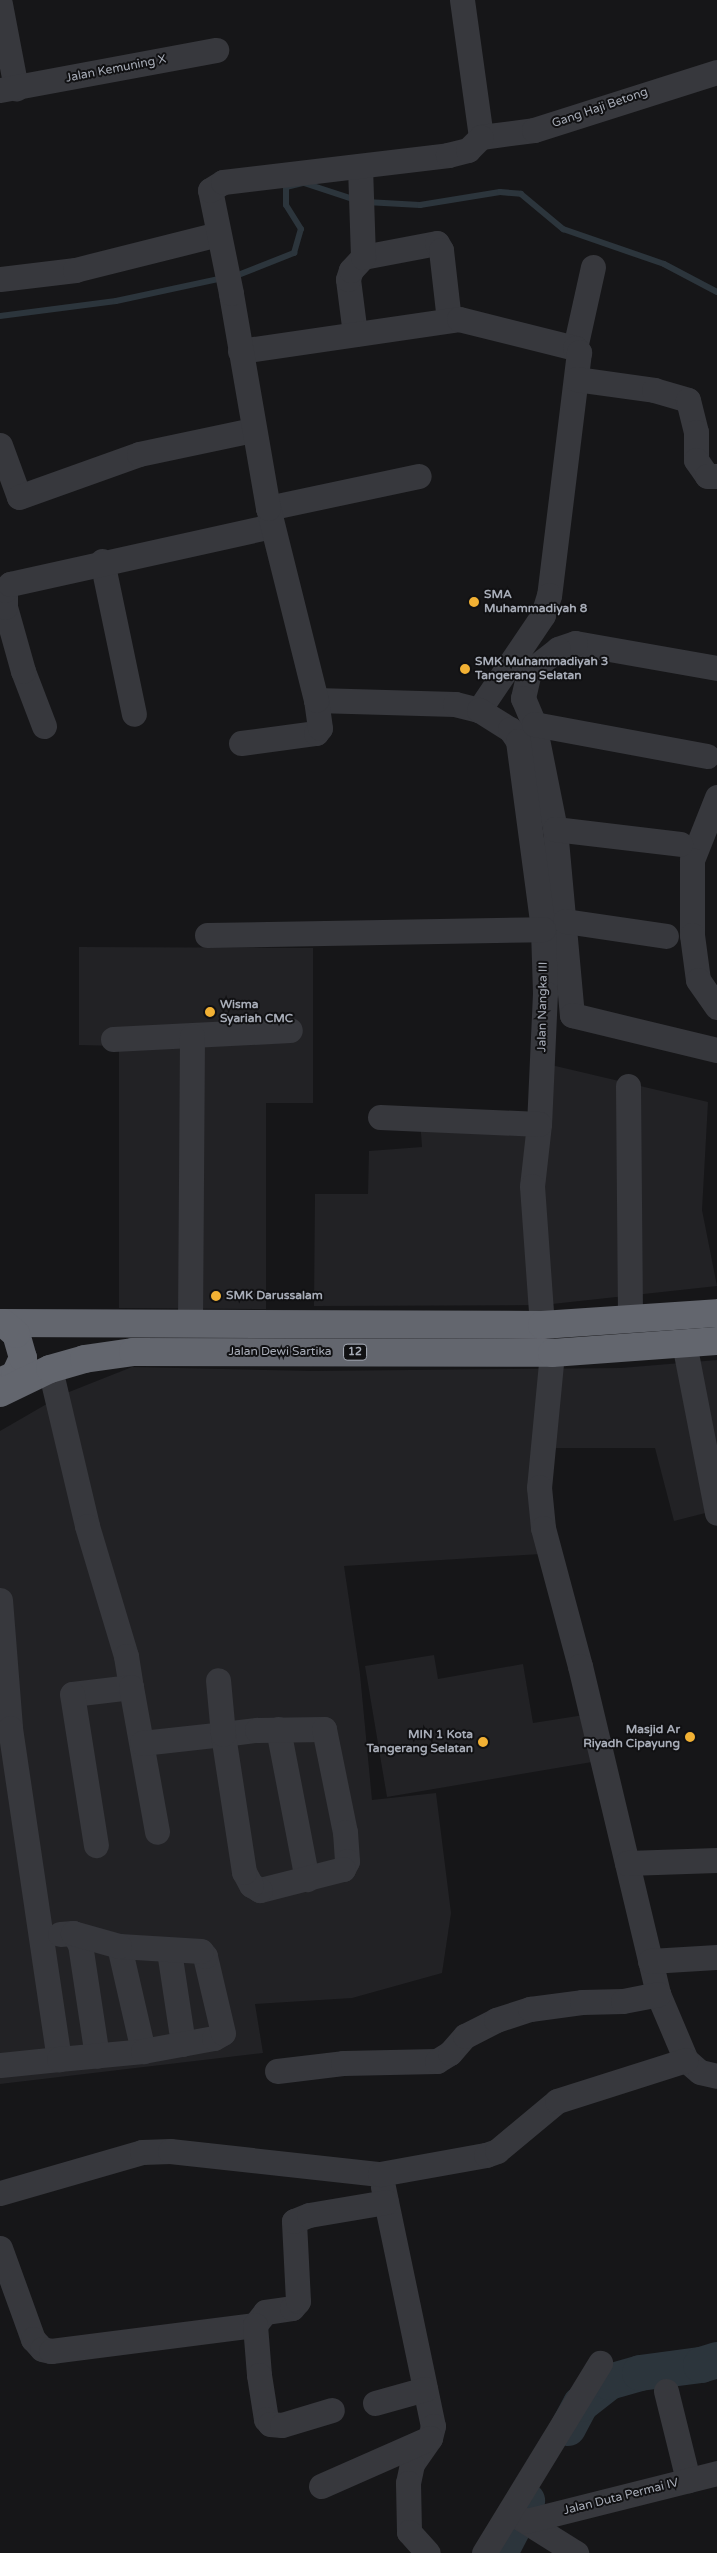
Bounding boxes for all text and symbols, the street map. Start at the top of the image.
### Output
street label: Jalan Kemuning X [65,52,167,86]
street label: Gang Haji Betong [550,85,650,131]
place label: SMA Muhammadiyah 8 [484,588,587,616]
marker: SMA Muhammadiyah 8 [468,596,480,608]
place label: SMK Muhammadiyah 3 Tangerang Selatan [475,655,608,683]
marker: SMK Muhammadiyah 3 Tangerang Selatan [459,663,471,675]
street label: Jalan Nangka III [535,962,551,1052]
place label: Wisma Syariah CMC [220,998,293,1026]
marker: Wisma Syariah CMC [204,1006,216,1018]
place label: SMK Darussalam [226,1289,323,1303]
marker: SMK Darussalam [210,1290,222,1302]
road number: 12 [342,1344,368,1360]
street label: Jalan Dewi Sartika [228,1345,332,1359]
place label: Masjid Ar Riyadh Cipayung [583,1723,680,1751]
place label: MIN 1 Kota Tangerang Selatan [366,1728,473,1756]
marker: Masjid Ar Riyadh Cipayung [684,1731,696,1743]
marker: MIN 1 Kota Tangerang Selatan [477,1736,489,1748]
street label: Jalan Duta Permai IV [562,2476,680,2518]

